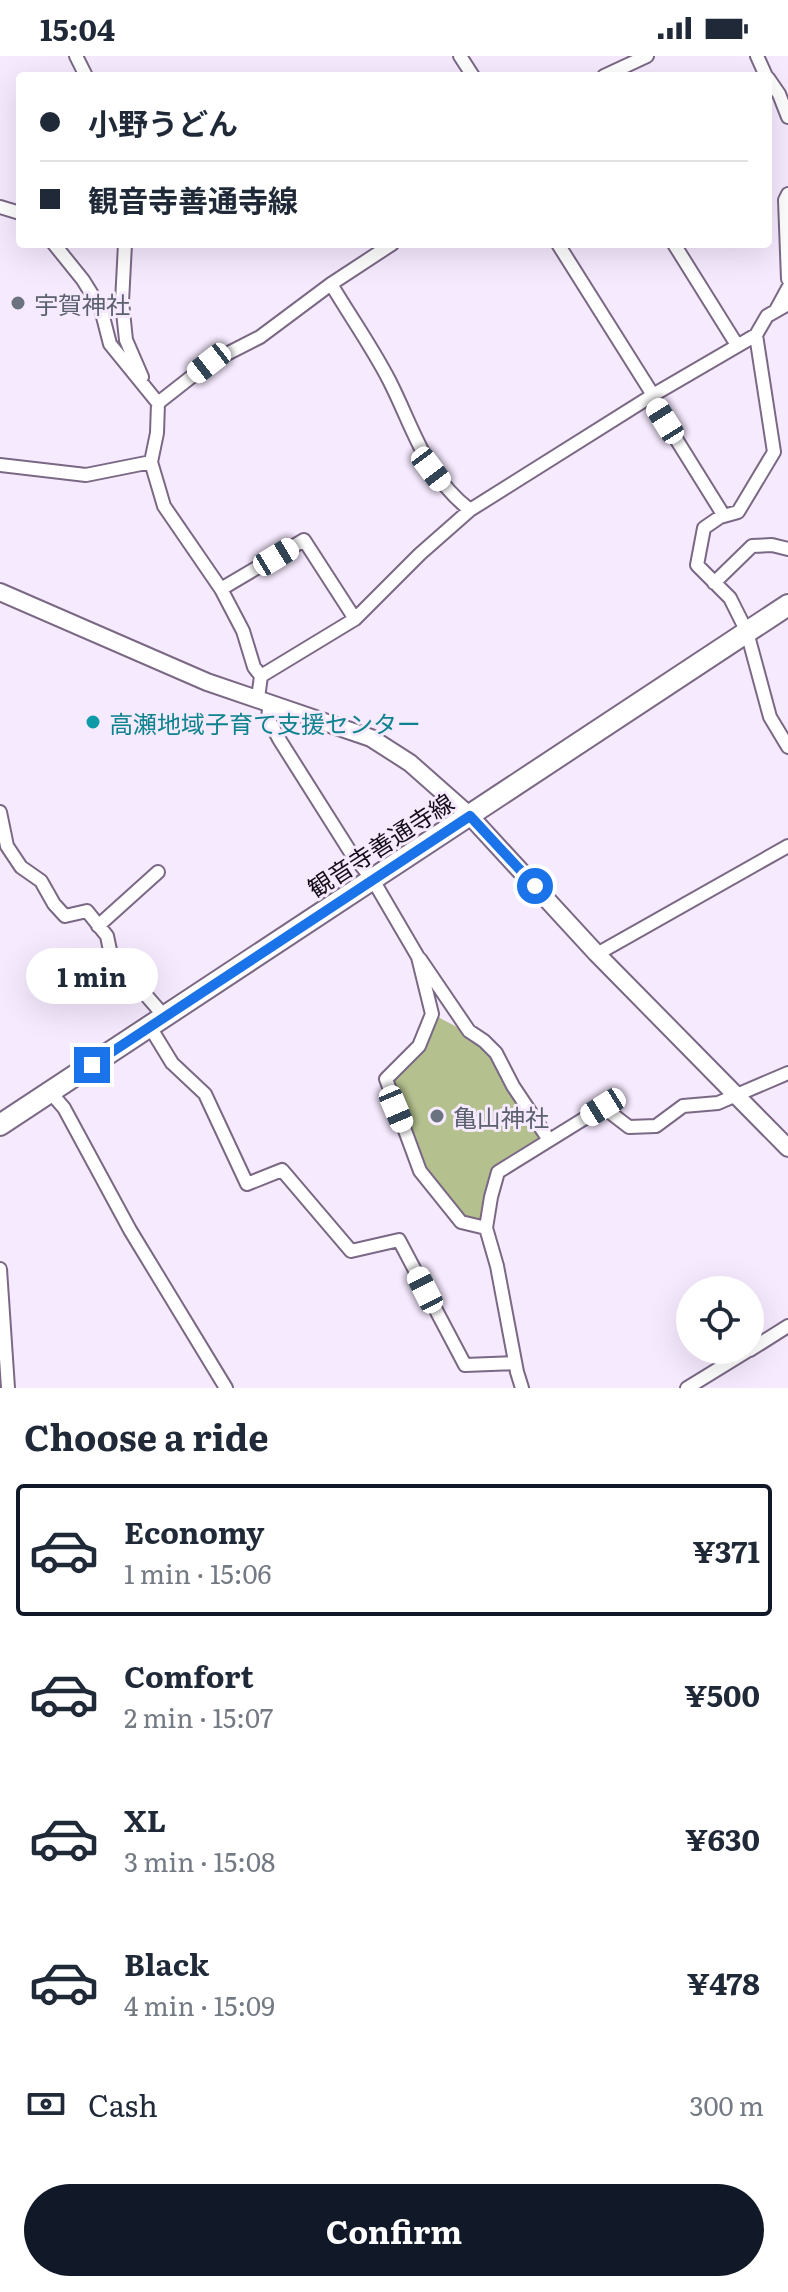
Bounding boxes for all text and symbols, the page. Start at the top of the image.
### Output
text: 15:04 [40,6,115,50]
text: 小野うどん [88,100,238,144]
text: 観音寺善通寺線 [88,177,298,221]
place label: 宇賀神社 [34,286,130,321]
marker: 宇賀神社 [9,294,27,312]
car [183,339,235,387]
car [642,394,688,448]
car [407,443,455,495]
car [249,534,303,580]
place label: 高瀬地域子育て支援センター [109,705,421,740]
marker: 高瀬地域子育て支援センター [84,713,102,731]
street label: 観音寺善通寺線 [300,784,460,904]
route start [517,868,553,904]
callout: 1 min [26,949,158,1005]
text: 1 min [57,956,127,995]
route end [74,1047,110,1083]
car [376,1082,416,1136]
car [576,1084,630,1130]
place label: 亀山神社 [453,1099,549,1134]
marker: 亀山神社 [428,1107,446,1125]
car [403,1263,447,1317]
map controls [676,1276,764,1364]
button: locate [676,1276,764,1364]
text: Choose a ride [24,1409,269,1462]
text: Economy [124,1509,264,1553]
icon: car [28,1514,100,1586]
text: ¥371 [692,1528,760,1572]
text: 1 min · 15:06 [124,1553,271,1592]
text: Comfort [124,1653,254,1697]
icon: car [28,1658,100,1730]
text: ¥500 [684,1672,760,1716]
text: 2 min · 15:07 [124,1697,273,1736]
text: XL [124,1797,166,1841]
icon: car [28,1802,100,1874]
text: ¥630 [685,1816,760,1860]
text: 3 min · 15:08 [124,1841,275,1880]
text: Black [124,1941,209,1985]
icon: car [28,1946,100,2018]
text: ¥478 [687,1960,760,2004]
text: 4 min · 15:09 [124,1985,275,2024]
icon: cash [24,2082,68,2126]
text: Cash [88,2082,158,2126]
text: 300 m [689,2085,764,2124]
button: Confirm [24,2184,764,2276]

